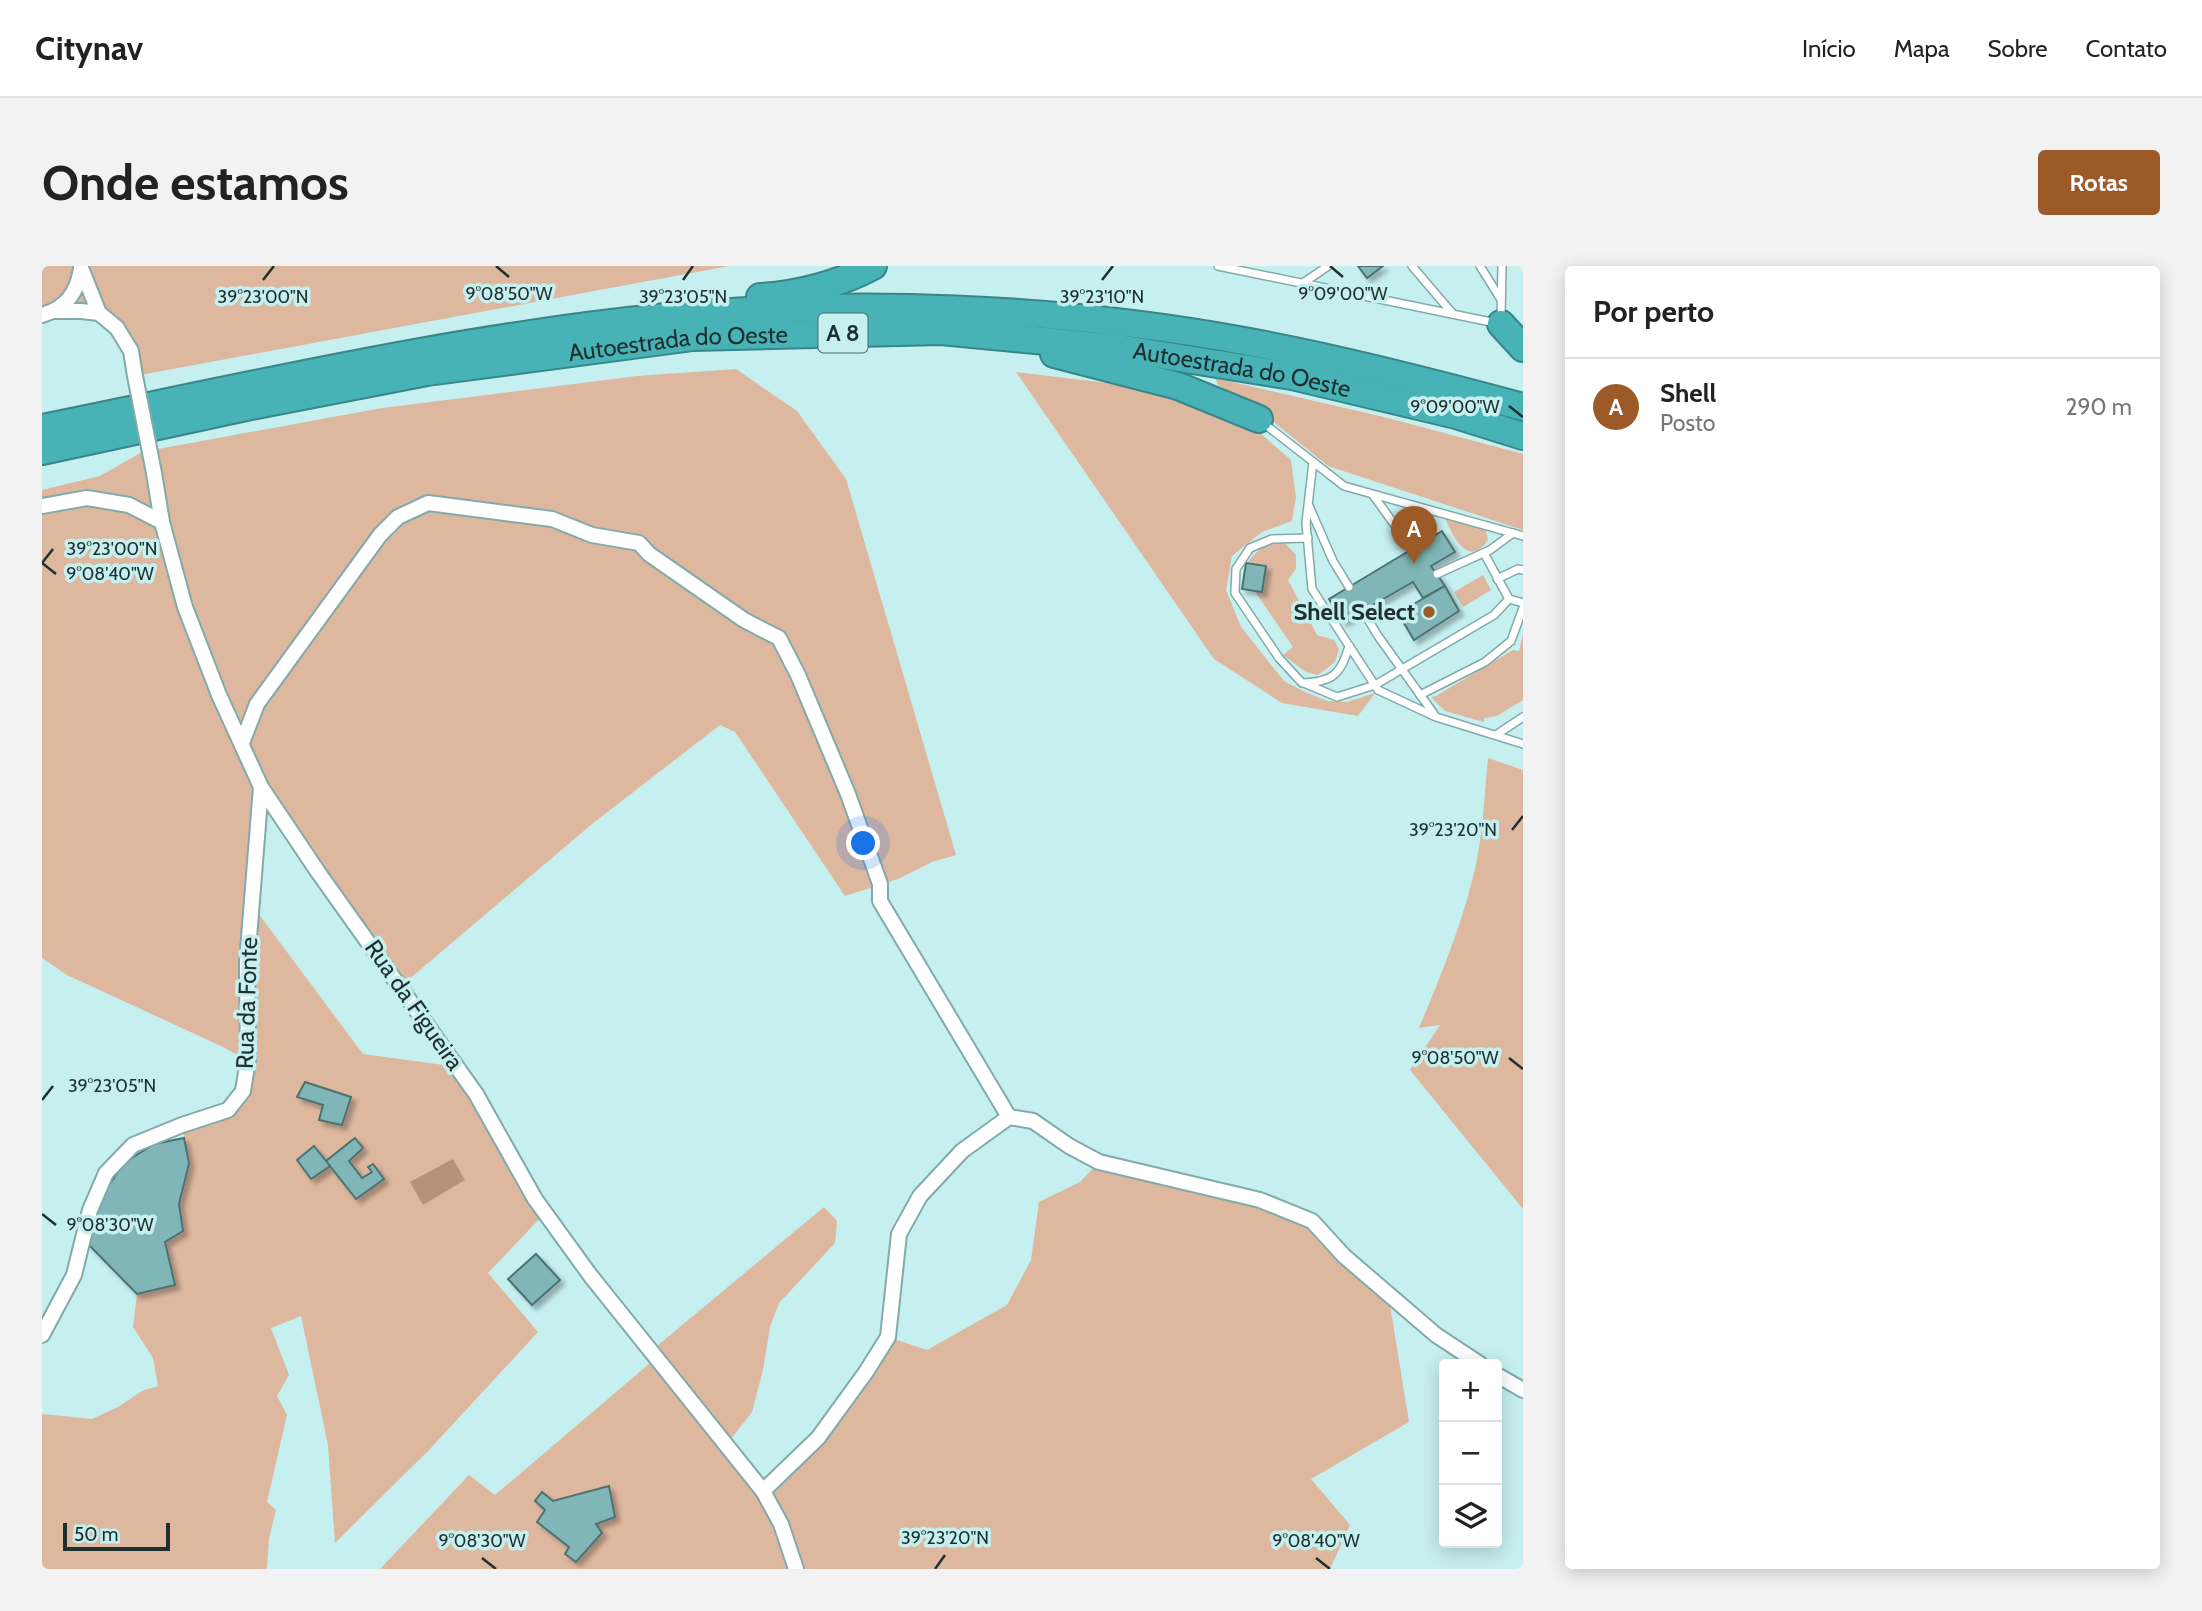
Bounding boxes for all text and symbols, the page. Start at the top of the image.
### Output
text: Citynav [35,28,143,68]
text: Início [1802,34,1856,63]
text: Mapa [1894,34,1949,63]
text: Sobre [1987,34,2048,63]
text: Contato [2086,34,2167,63]
button: Rotas [2038,150,2160,215]
text: Onde estamos [42,153,349,212]
text: 9°08'50"W [465,283,553,305]
text: 9°09'00"W [1298,283,1388,305]
text: 39°23'00"N [217,286,309,308]
text: 39°23'05"N [639,286,727,308]
text: 39°23'10"N [1060,286,1144,308]
text: Por perto [1593,293,1714,330]
road number: A 8 [818,314,868,352]
street label: Autoestrada do Oeste [566,320,788,367]
street label: Autoestrada do Oeste [1131,336,1354,403]
text: Shell [1660,377,1716,409]
text: A [1609,393,1623,421]
text: 290 m [2065,393,2132,421]
text: 9°09'00"W [1410,396,1500,418]
text: Posto [1660,409,1715,437]
pin: A [1391,506,1437,564]
text: 39°23'00"N [66,538,158,560]
text: 9°08'40"W [66,563,154,585]
place label: Shell Select [1294,597,1415,626]
marker: Shell Select [1421,604,1437,620]
text: 39°23'20"N [1409,819,1497,841]
your location [846,826,880,860]
street label: Rua da Figueira [359,934,470,1076]
street label: Rua da Fonte [230,936,263,1070]
text: 9°08'50"W [1411,1047,1499,1069]
text: 39°23'05"N [68,1075,156,1097]
text: 9°08'30"W [66,1214,154,1236]
map controls [1439,1359,1502,1548]
button: + [1439,1359,1502,1422]
button: − [1439,1422,1502,1485]
button: layers [1439,1485,1502,1548]
scale bar [63,1520,170,1552]
text: 50 m [74,1523,118,1546]
text: 39°23'20"N [901,1527,989,1549]
text: 9°08'30"W [438,1530,526,1552]
text: 9°08'40"W [1272,1530,1360,1552]

